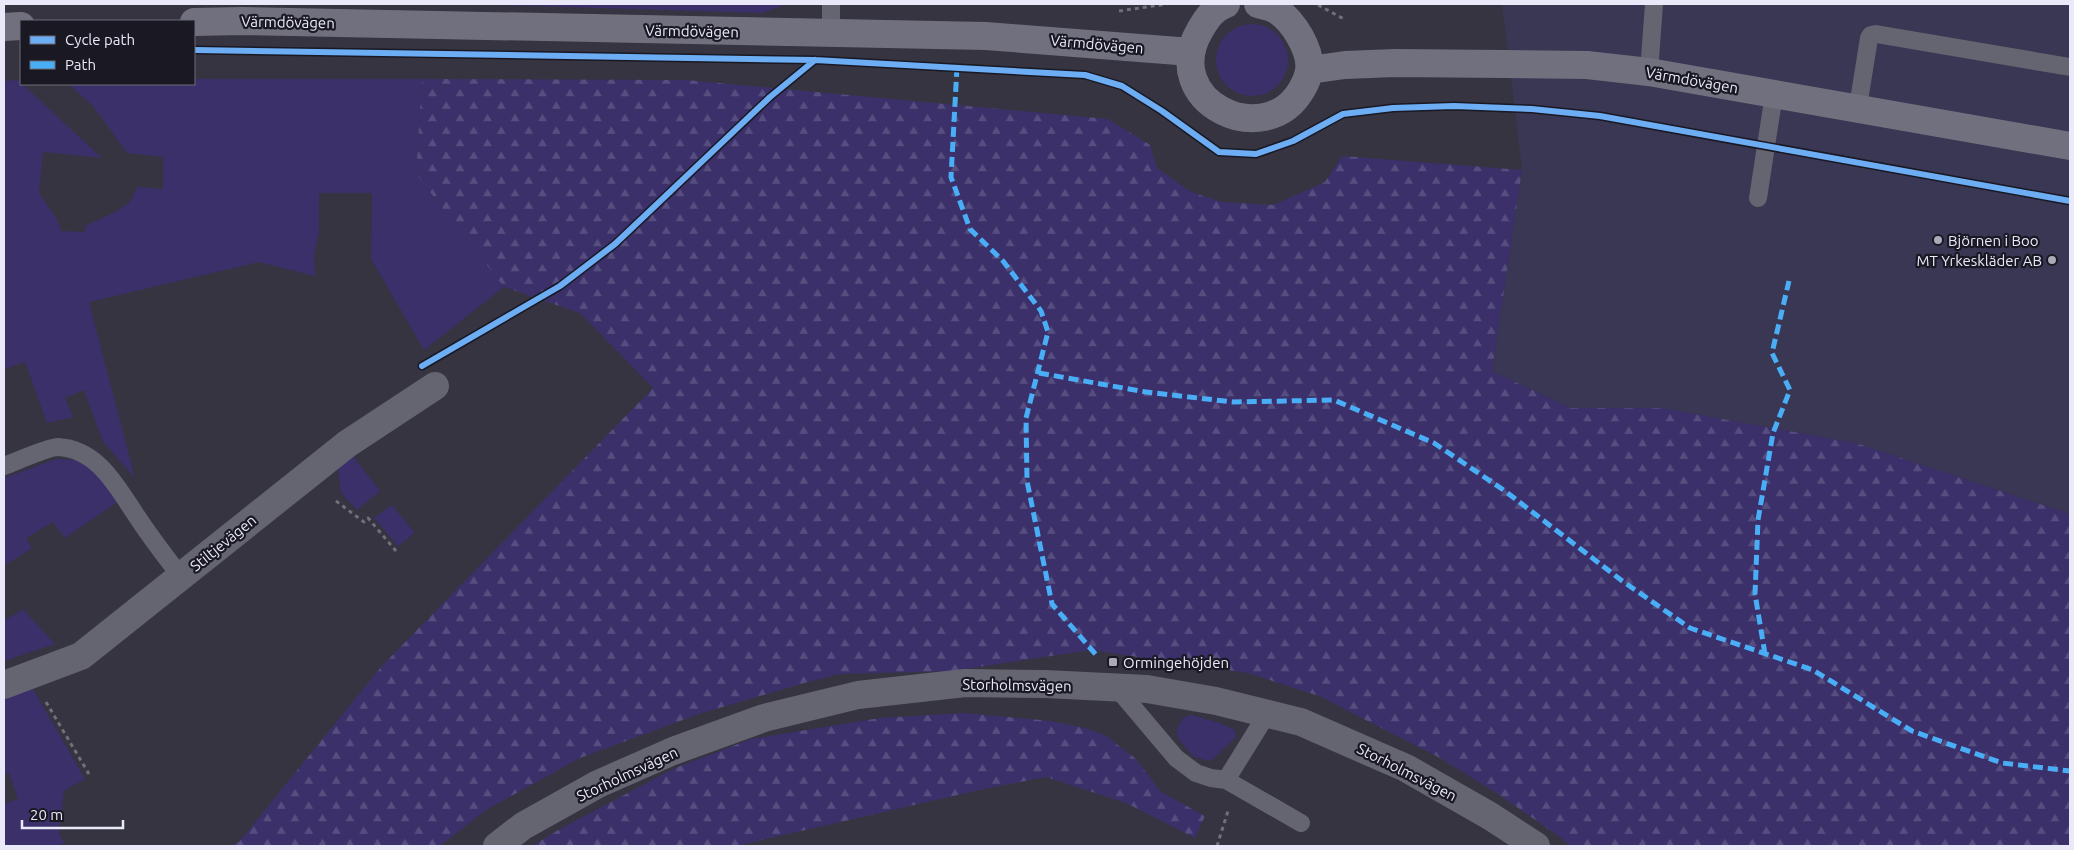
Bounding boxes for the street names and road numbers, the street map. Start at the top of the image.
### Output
street label: Värmdövägen [241,13,335,31]
street label: Värmdövägen [645,22,739,40]
street label: Värmdövägen [1050,31,1144,57]
street label: Värmdövägen [1644,64,1740,96]
street label: Stiltjevägen [187,511,259,575]
street label: Storholmsvägen [962,676,1072,694]
street label: Storholmsvägen [1354,740,1460,804]
street label: Storholmsvägen [574,743,680,805]

